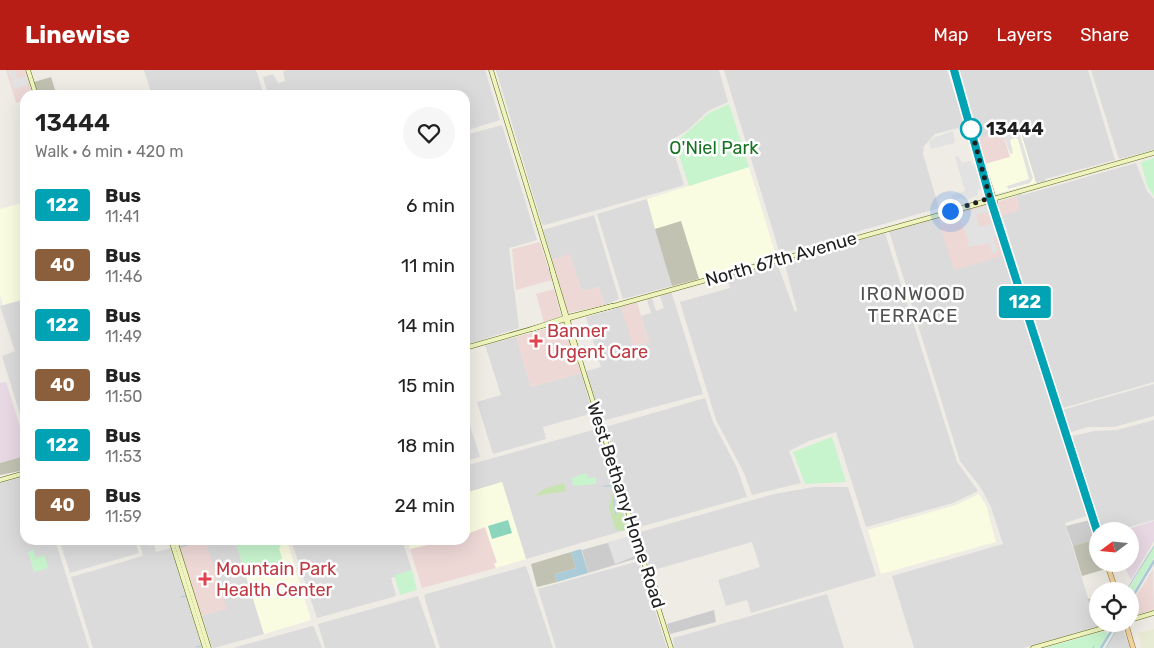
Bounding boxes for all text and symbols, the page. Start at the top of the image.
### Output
text: Linewise [25,21,130,49]
text: Map [934,24,969,46]
text: Layers [997,24,1052,46]
text: Share [1080,24,1129,46]
button: heart [403,107,455,159]
text: 13444 [35,109,110,137]
marker: 13444 [960,118,982,140]
place label: 13444 [986,118,1044,140]
park label: O'Niel Park [669,137,759,159]
text: Walk · 6 min · 420 m [35,142,184,161]
text: Bus [105,184,141,207]
text: 122 [46,194,79,216]
text: 6 min [406,194,455,217]
your location [938,199,963,224]
text: 11:41 [105,207,139,226]
street label: North 67th Avenue [703,227,859,291]
text: Bus [105,244,141,267]
text: 40 [50,254,75,276]
text: 11 min [401,254,455,277]
text: 11:46 [105,267,142,286]
district label: IRONWOOD TERRACE [860,282,966,327]
line badge: 122 [996,286,1054,318]
text: 122 [1009,291,1041,313]
text: Bus [105,304,141,327]
text: 122 [46,314,79,336]
text: 14 min [397,314,455,337]
place label: Banner Urgent Care [547,320,648,363]
text: 11:49 [105,327,142,346]
marker: Banner Urgent Care [529,334,543,348]
text: Bus [105,364,141,387]
text: 40 [50,374,75,396]
text: 15 min [398,374,455,397]
text: 11:50 [105,387,142,406]
street label: West Bethany Home Road [582,399,670,611]
text: Bus [105,424,141,447]
text: 122 [46,434,79,456]
text: 18 min [397,434,455,457]
text: 11:53 [105,447,142,466]
text: Bus [105,484,141,507]
text: 40 [50,494,75,516]
text: 24 min [395,494,455,517]
text: 11:59 [105,507,142,526]
north arrow [1089,522,1139,572]
map controls [1089,522,1139,632]
place label: Mountain Park Health Center [216,558,337,601]
marker: Mountain Park Health Center [198,572,212,586]
button: locate [1089,582,1139,632]

